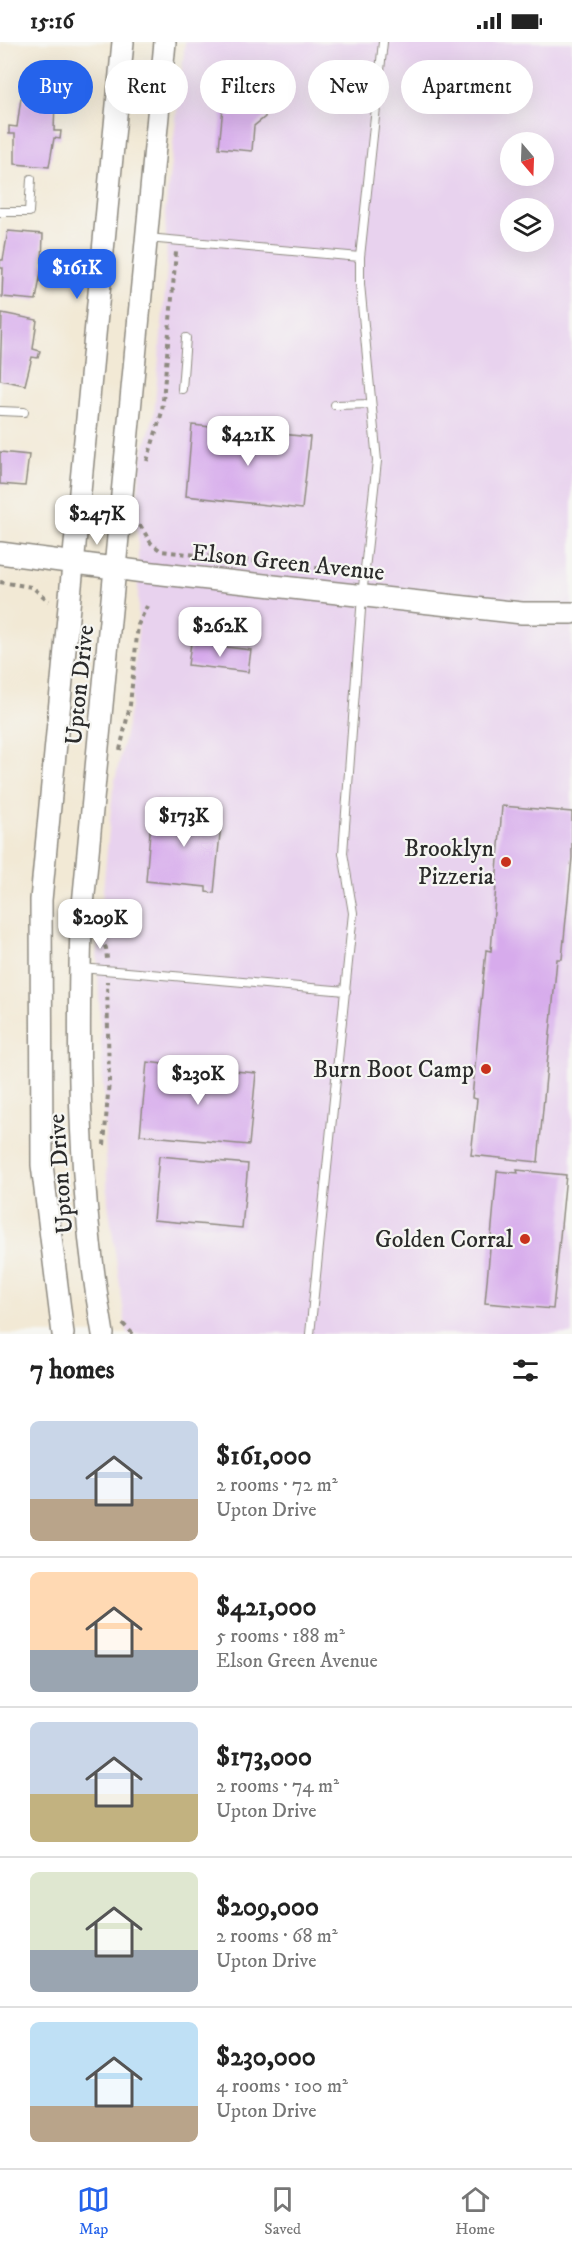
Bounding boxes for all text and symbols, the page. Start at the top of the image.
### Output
text: 15:16 [30,8,74,35]
chip: Buy [18,60,93,114]
chip: Rent [105,60,188,114]
chip: Filters [200,60,296,114]
chip: New [308,60,389,114]
chip: Apartment [401,60,533,114]
north arrow [500,132,554,186]
map controls [500,132,554,252]
button: layers [500,198,554,252]
pin: $161K [35,249,119,300]
text: $161K [52,256,102,281]
pin: $421K [206,416,290,467]
text: $421K [221,423,275,448]
pin: $247K [55,495,139,546]
text: $247K [69,502,125,527]
street label: Elson Green Avenue [190,538,386,588]
pin: $262K [178,607,262,658]
text: $262K [192,614,248,639]
street label: Upton Drive [59,624,101,747]
pin: $173K [142,797,226,848]
text: $173K [159,804,209,829]
place label: Brooklyn Pizzeria [404,834,495,892]
marker: Brooklyn Pizzeria [499,855,513,869]
pin: $209K [58,899,142,950]
text: $209K [72,906,128,931]
pin: $230K [156,1055,240,1106]
place label: Burn Boot Camp [313,1055,474,1085]
text: $230K [171,1062,225,1087]
marker: Burn Boot Camp [479,1062,493,1076]
street label: Upton Drive [42,1113,80,1235]
place label: Golden Corral [375,1225,514,1255]
marker: Golden Corral [518,1232,532,1246]
text: 7 homes [30,1354,114,1387]
icon: filters [509,1354,542,1387]
text: $161,000 [216,1440,312,1473]
icon: home [78,1445,150,1517]
text: 2 rooms · 72 m² [216,1473,338,1498]
text: Upton Drive [216,1498,316,1523]
text: $421,000 [216,1591,316,1624]
icon: home [78,1596,150,1668]
text: 5 rooms · 188 m² [216,1624,345,1649]
text: Elson Green Avenue [216,1649,378,1674]
text: $173,000 [216,1741,312,1774]
icon: home [78,1746,150,1818]
text: 2 rooms · 74 m² [216,1774,339,1799]
text: Upton Drive [216,1799,316,1824]
text: $209,000 [216,1891,319,1924]
icon: home [78,1896,150,1968]
text: 2 rooms · 68 m² [216,1924,338,1949]
text: Upton Drive [216,1949,316,1974]
text: $230,000 [216,2041,316,2074]
icon: home [78,2046,150,2118]
text: 4 rooms · 100 m² [216,2074,348,2099]
text: Upton Drive [216,2099,316,2124]
tab: Map [77,2183,110,2239]
tab: Saved [264,2183,301,2239]
tab: Home [455,2183,495,2239]

